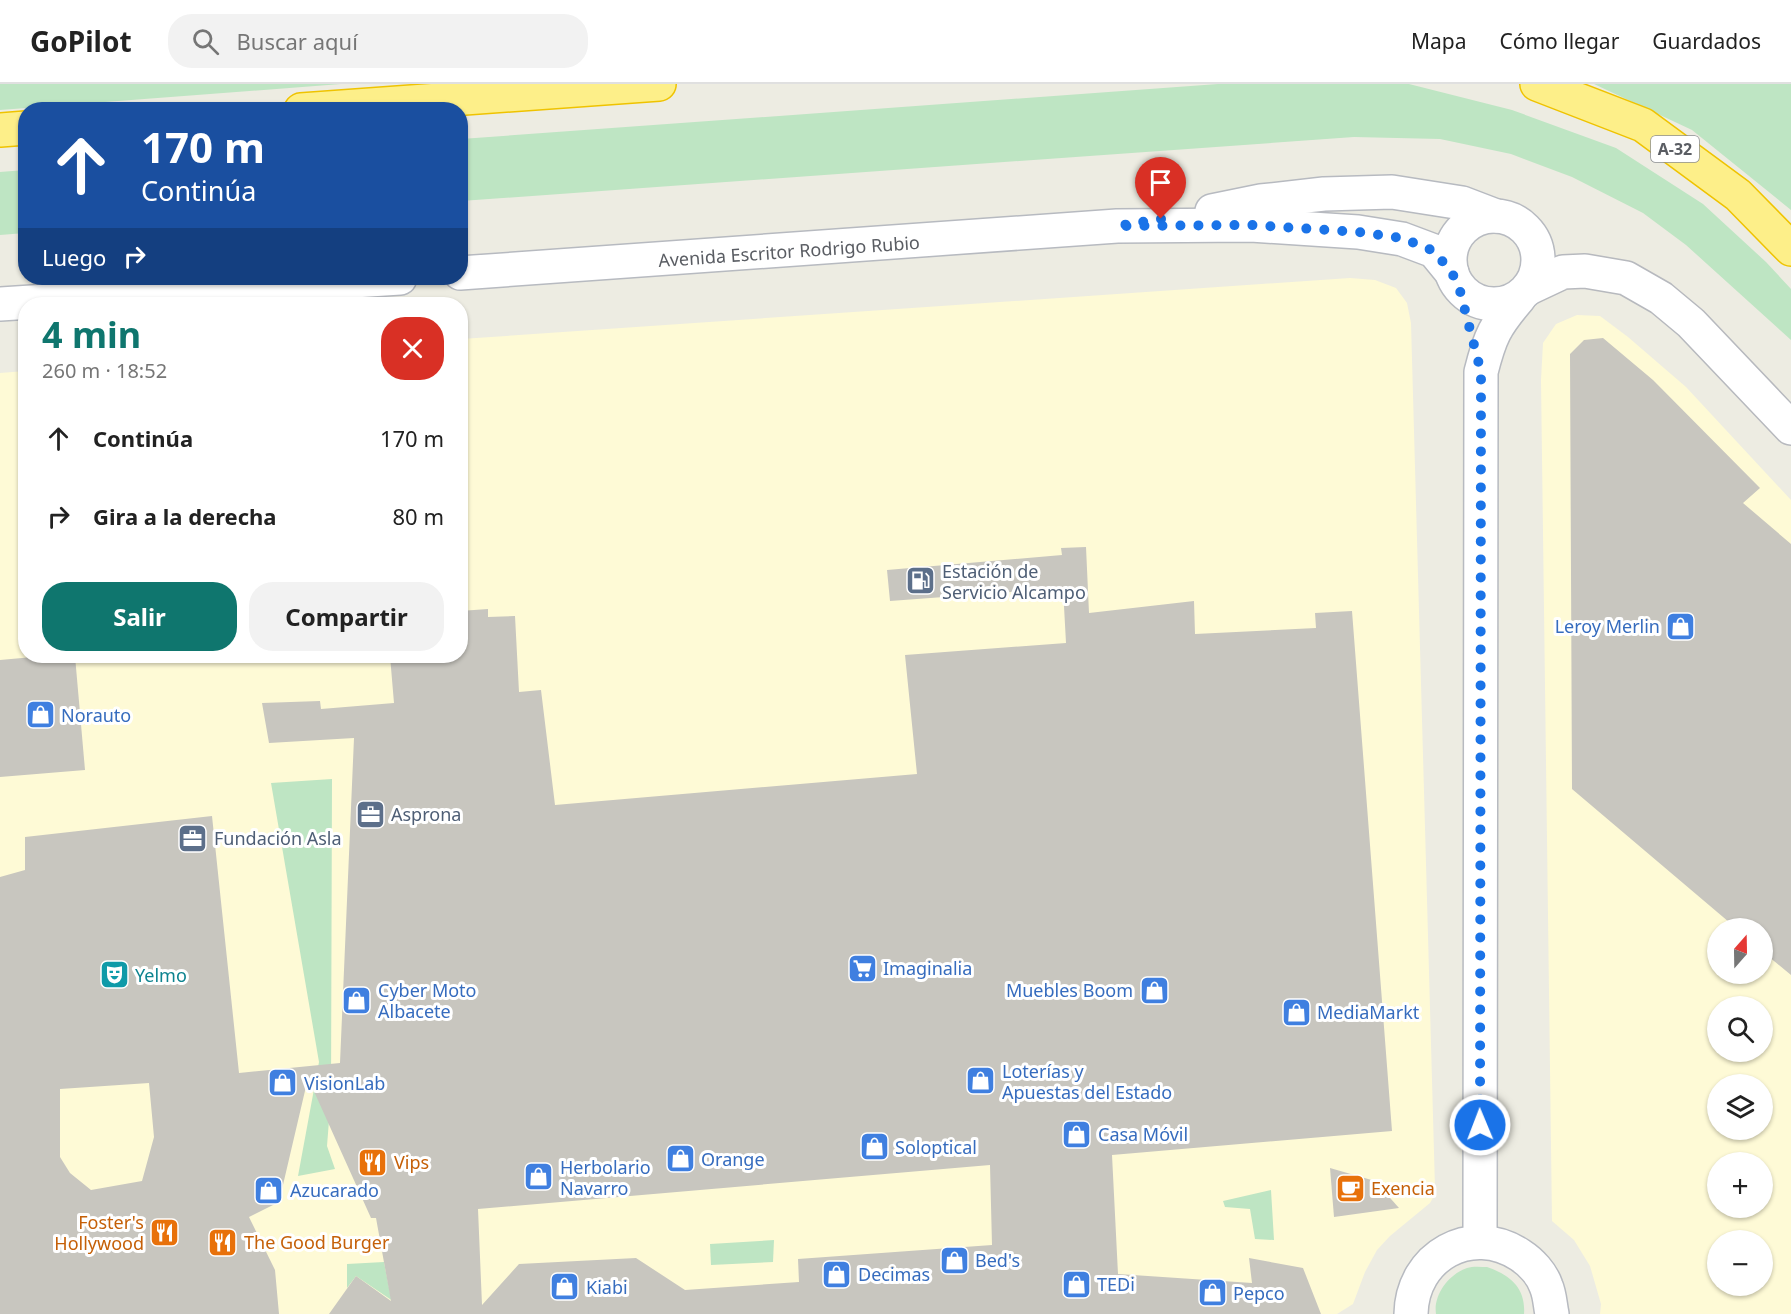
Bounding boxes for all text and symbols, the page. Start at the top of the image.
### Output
search box [168,14,588,68]
text: GoPilot [30,22,132,60]
icon: search [189,25,222,58]
text: Buscar aquí [237,26,358,56]
text: Mapa [1411,27,1466,55]
text: Cómo llegar [1499,27,1619,55]
text: Guardados [1652,27,1761,55]
text: 170 m [141,118,265,175]
icon: ahead [42,126,120,204]
road number: A-32 [1651,136,1699,162]
pin [1135,157,1186,219]
icon: arrive [1144,166,1177,199]
text: Continúa [141,172,256,209]
street label: Avenida Escritor Rodrigo Rubio [657,230,921,272]
icon: right [118,240,151,273]
text: Luego [42,242,106,272]
text: 4 min [42,310,141,359]
button: close [381,317,444,380]
text: 260 m · 18:52 [42,357,167,384]
icon: ahead [42,422,75,455]
text: Continúa [93,423,193,453]
text: 170 m [380,423,444,453]
icon: right [42,500,75,533]
text: Gira a la derecha [93,501,277,531]
text: 80 m [393,501,444,531]
place label: Estación de Servicio Alcampo [942,559,1086,604]
fuel station icon: Estación de Servicio Alcampo [905,565,937,597]
button: Salir [42,582,237,651]
button: Compartir [249,582,444,651]
shop icon: Leroy Merlin [1665,610,1697,642]
place label: Leroy Merlin [1555,614,1660,638]
shop icon: Norauto [24,699,56,731]
place label: Norauto [61,703,131,727]
office icon: Asprona [354,798,386,830]
place label: Asprona [391,802,461,826]
office icon: Fundación Asla [177,822,209,854]
place label: Fundación Asla [214,826,342,850]
north arrow [1707,918,1773,984]
map controls [1707,918,1773,1296]
supermarket icon: Imaginalia [846,952,878,984]
place label: Imaginalia [883,956,972,980]
theatre icon: Yelmo [98,959,130,991]
place label: Yelmo [135,963,187,987]
shop icon: Muebles Boom [1138,974,1170,1006]
place label: Cyber Moto Albacete [378,978,477,1023]
place label: Muebles Boom [1006,978,1133,1002]
shop icon: Cyber Moto Albacete [341,984,373,1016]
shop icon: MediaMarkt [1280,996,1312,1028]
button: search [1707,996,1773,1062]
place label: MediaMarkt [1317,1000,1420,1024]
place label: Loterías y Apuestas del Estado [1002,1059,1172,1104]
shop icon: Loterías y Apuestas del Estado [965,1065,997,1097]
shop icon: VisionLab [267,1067,299,1099]
place label: VisionLab [304,1071,385,1095]
button: layers [1707,1074,1773,1140]
position arrow [1448,1093,1512,1157]
shop icon: Casa Móvil [1061,1118,1093,1150]
place label: Casa Móvil [1098,1122,1188,1146]
shop icon: Soloptical [858,1131,890,1163]
place label: Soloptical [895,1135,977,1159]
shop icon: Orange [664,1143,696,1175]
restaurant icon: Vips [357,1146,389,1178]
place label: Orange [701,1147,765,1171]
place label: Vips [394,1150,429,1174]
button: + [1707,1152,1773,1218]
place label: Herbolario Navarro [560,1155,651,1200]
shop icon: Herbolario Navarro [523,1161,555,1193]
cafe icon: Exencia [1334,1172,1366,1204]
shop icon: Azucarado [253,1174,285,1206]
place label: Exencia [1371,1176,1435,1200]
place label: Azucarado [290,1178,379,1202]
place label: Foster's Hollywood [54,1210,144,1255]
restaurant icon: Foster's Hollywood [149,1216,181,1248]
restaurant icon: The Good Burger [207,1226,239,1258]
place label: The Good Burger [244,1230,390,1254]
button: − [1707,1230,1773,1296]
shop icon: Bed's [938,1244,970,1276]
place label: Bed's [975,1248,1020,1272]
shop icon: Decimas [821,1258,853,1290]
place label: Decimas [858,1262,930,1286]
shop icon: TEDi [1060,1268,1092,1300]
shop icon: Kiabi [549,1271,581,1303]
place label: TEDi [1097,1272,1135,1296]
place label: Kiabi [586,1275,628,1299]
shop icon: Pepco [1196,1277,1228,1309]
place label: Pepco [1233,1281,1285,1305]

